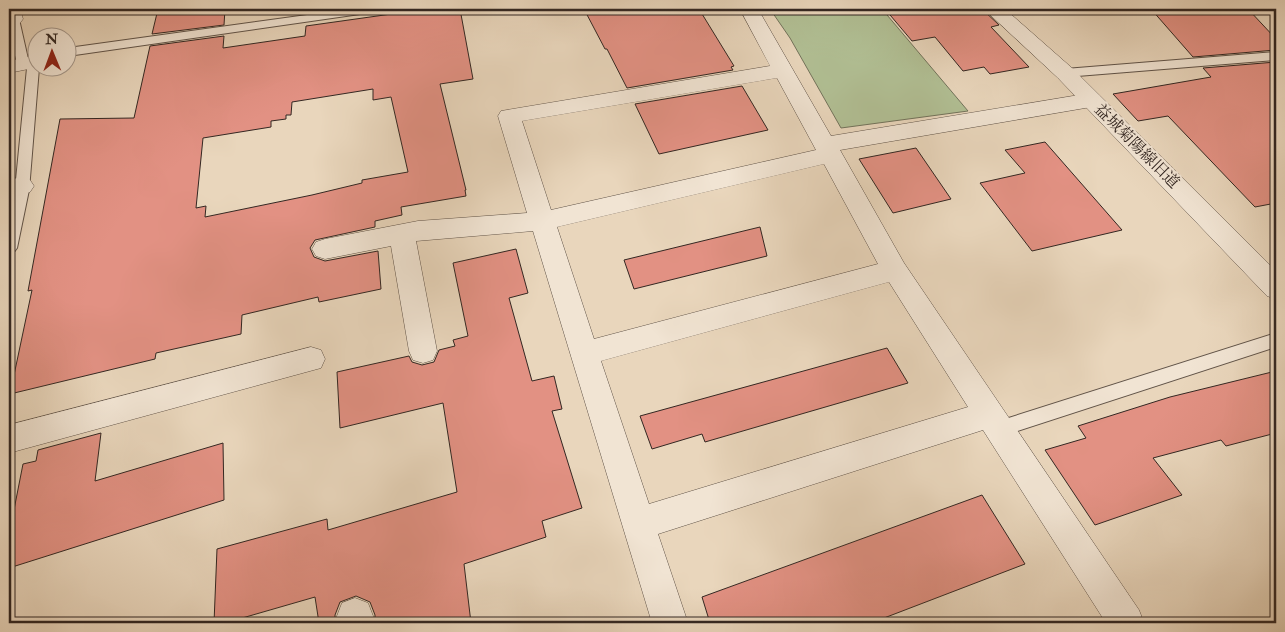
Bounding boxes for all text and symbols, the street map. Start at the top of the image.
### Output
north arrow [28,28,78,78]
text: N [44,31,59,48]
street label: 益城菊陽線旧道 [1090,99,1184,193]

